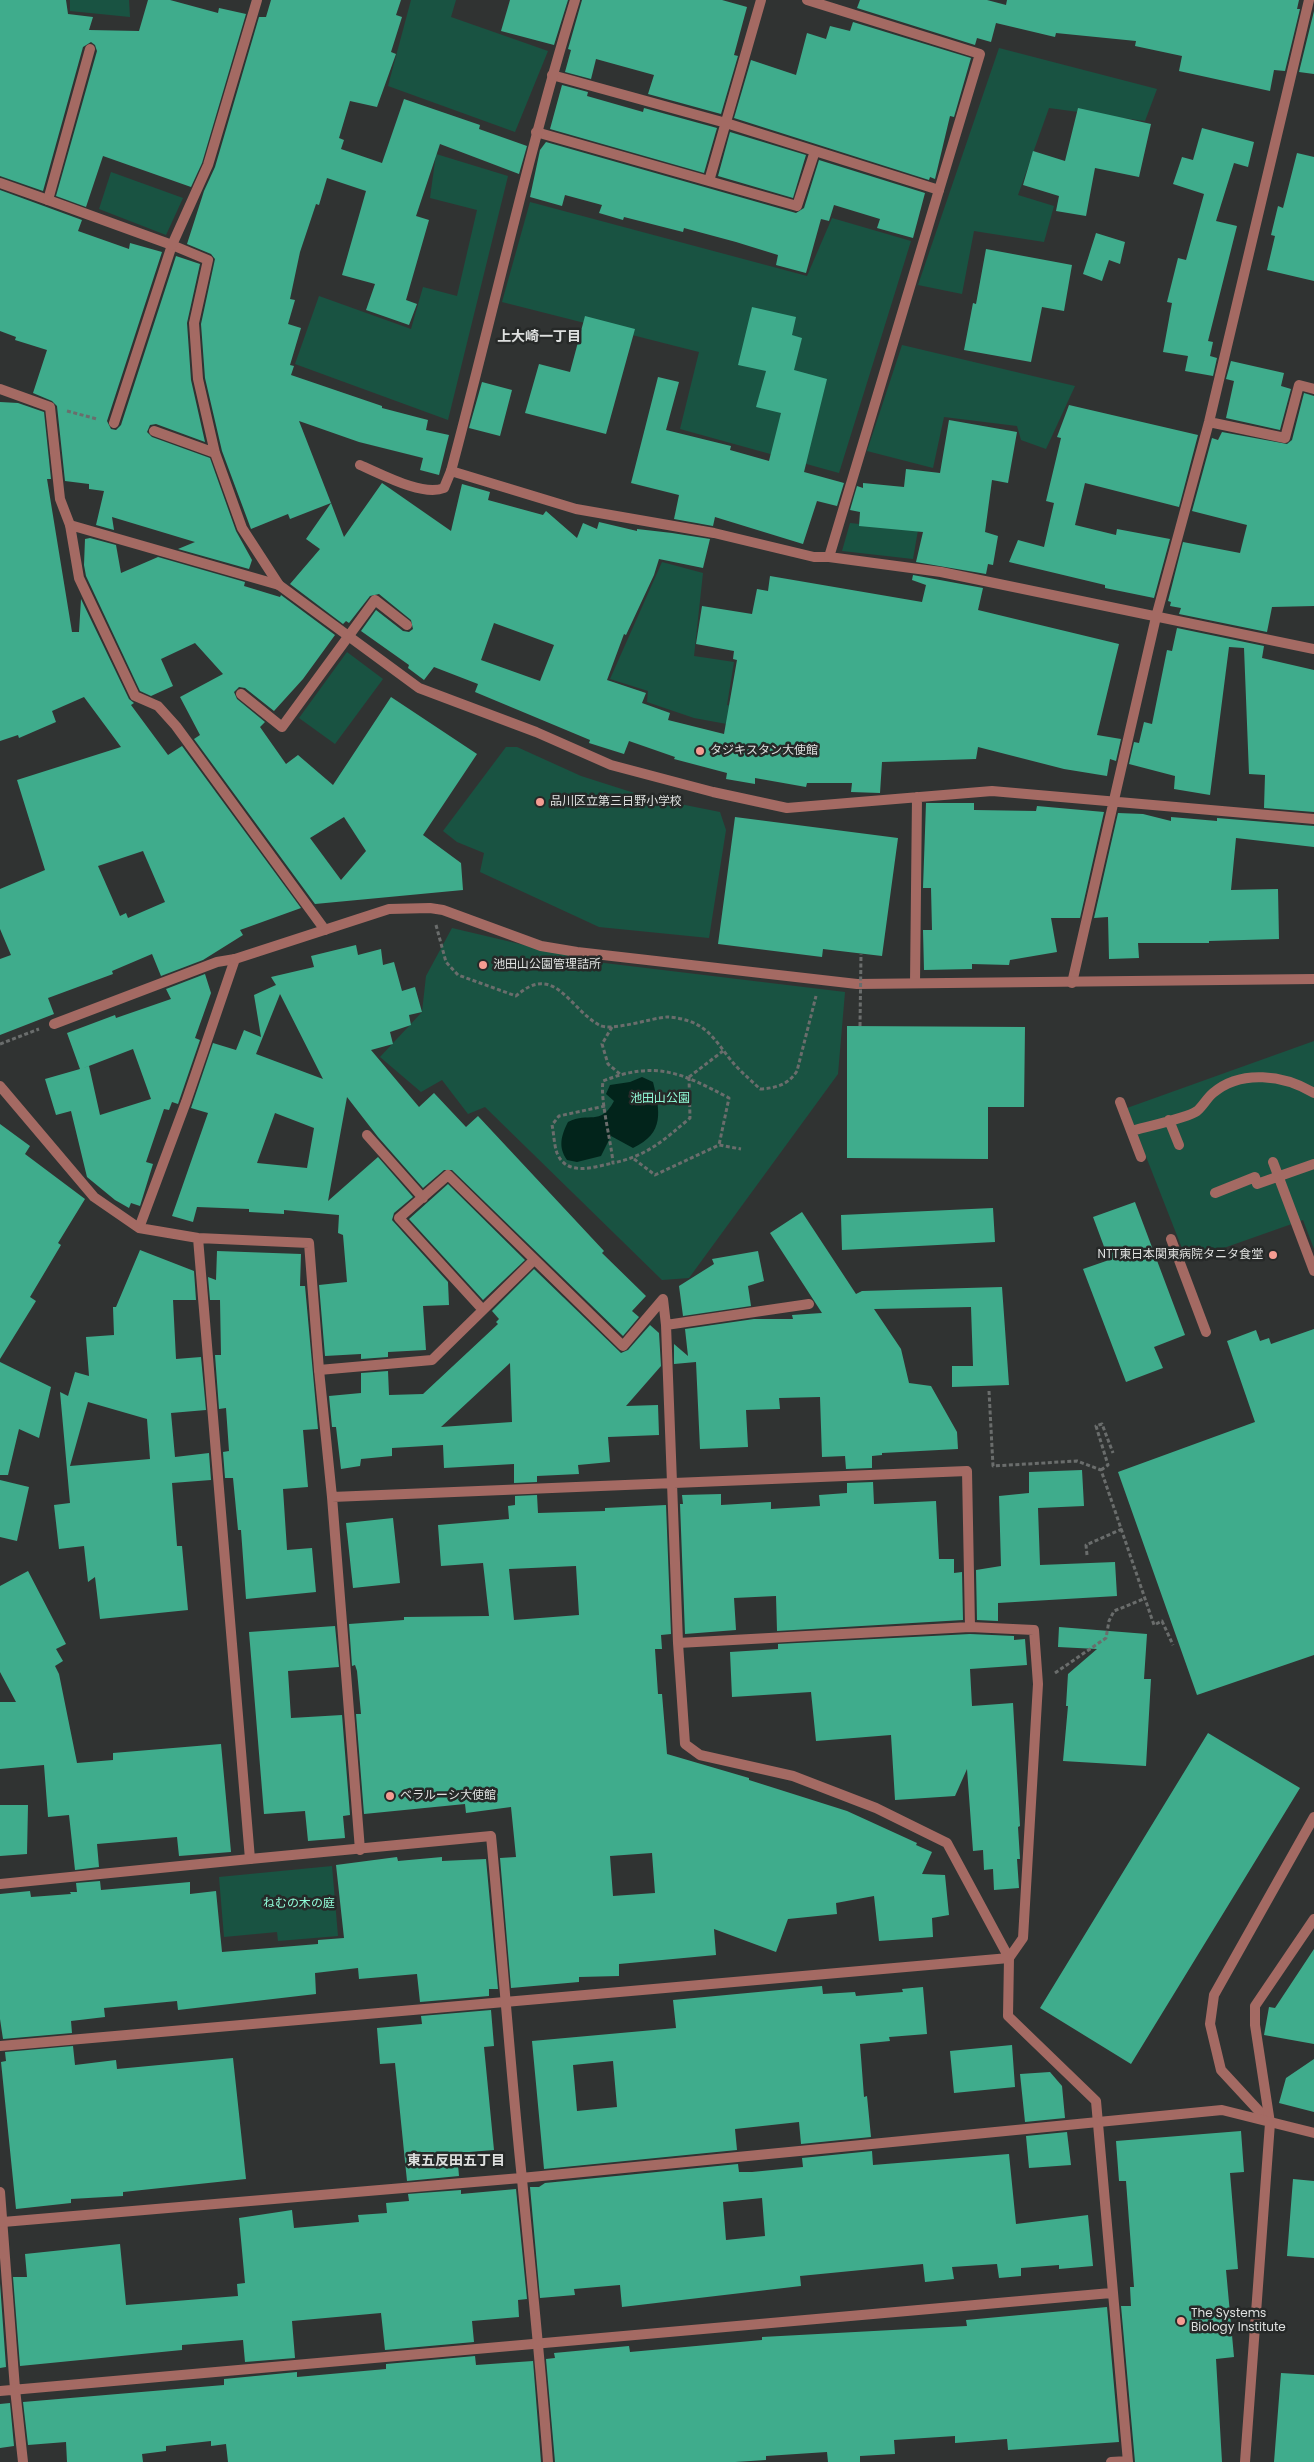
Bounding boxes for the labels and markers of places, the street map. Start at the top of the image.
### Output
place label: タジキスタン大使館 [710,744,818,758]
marker: タジキスタン大使館 [694,745,706,757]
place label: 品川区立第三日野小学校 [550,795,682,809]
marker: 品川区立第三日野小学校 [534,796,546,808]
place label: 池田山公園管理詰所 [493,958,601,972]
marker: 池田山公園管理詰所 [477,959,489,971]
place label: NTT東日本関東病院タニタ食堂 [1098,1248,1263,1262]
marker: NTT東日本関東病院タニタ食堂 [1267,1249,1279,1261]
place label: ベラルーシ大使館 [400,1789,496,1803]
marker: ベラルーシ大使館 [384,1790,396,1802]
place label: The Systems Biology Institute [1191,2307,1286,2335]
marker: The Systems Biology Institute [1175,2315,1187,2327]

